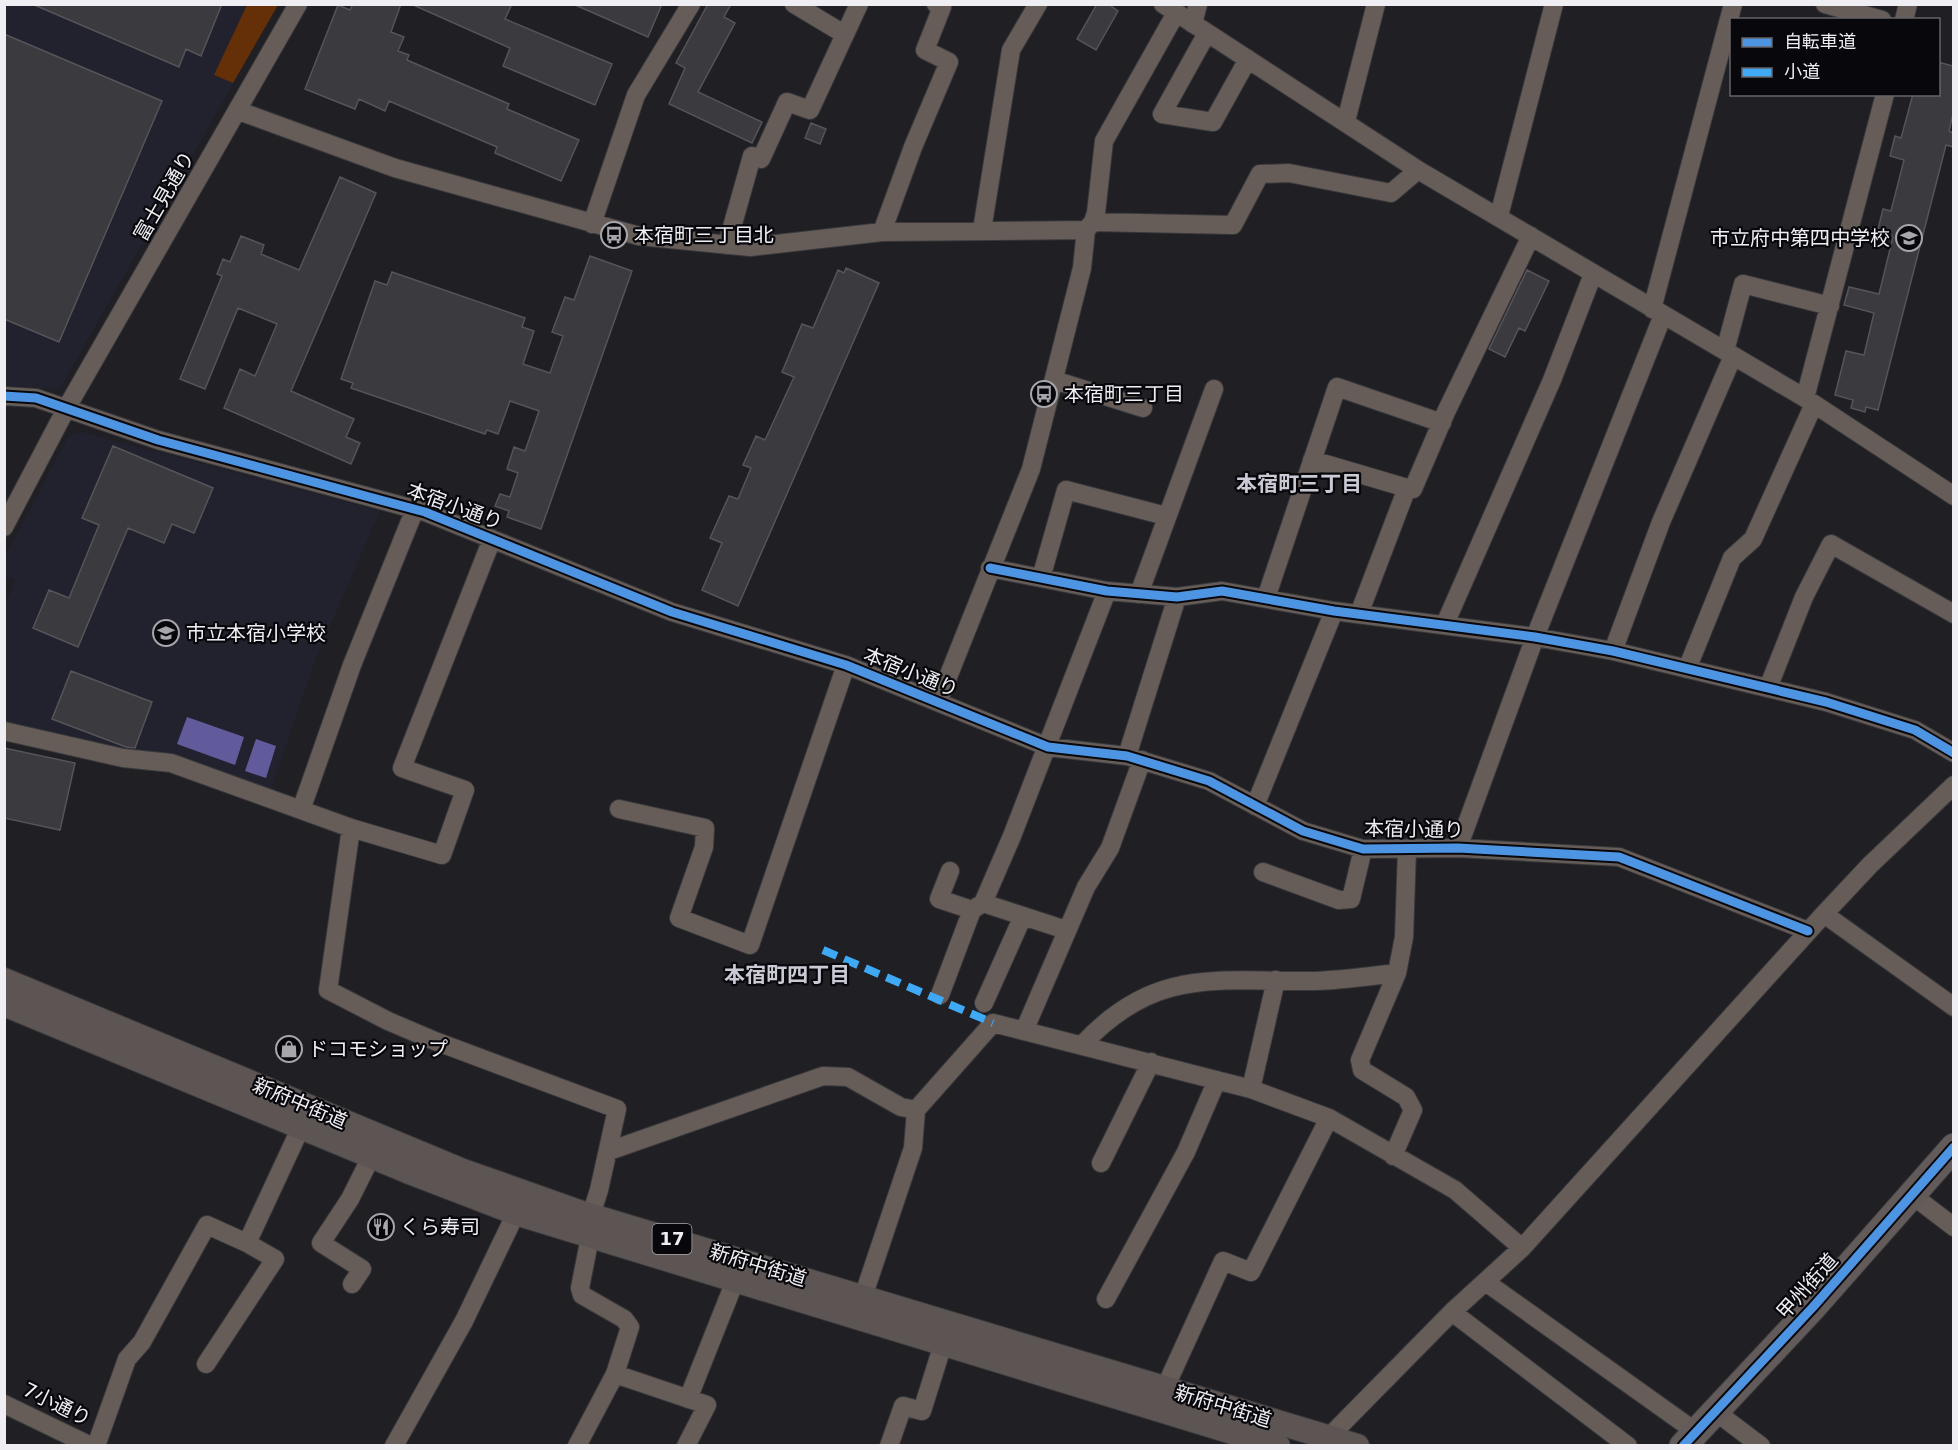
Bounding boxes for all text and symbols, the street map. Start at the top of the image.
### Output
legend [1730,18,1940,96]
text: 自転車道 [1784,31,1856,52]
text: 小道 [1784,61,1820,82]
street label: 富士見通り [129,147,199,245]
bus stop icon: 本宿町三丁目北 [599,220,629,250]
place label: 本宿町三丁目北 [634,223,774,247]
school or university icon: 市立府中第四中学校 [1894,223,1924,253]
place label: 市立府中第四中学校 [1710,226,1890,250]
bus stop icon: 本宿町三丁目 [1029,379,1059,409]
place label: 本宿町三丁目 [1064,382,1184,406]
district label: 本宿町三丁目 [1236,472,1362,496]
street label: 本宿小通り [404,478,506,534]
school or university icon: 市立本宿小学校 [151,618,181,648]
place label: 市立本宿小学校 [186,621,326,645]
street label: 本宿小通り [860,642,962,702]
street label: 本宿小通り [1364,816,1464,842]
district label: 本宿町四丁目 [724,963,850,987]
shop icon: ドコモショップ [274,1034,304,1064]
place label: ドコモショップ [308,1037,448,1061]
street label: 新府中街道 [249,1072,351,1134]
restaurant icon: くら寿司 [366,1212,396,1242]
place label: くら寿司 [400,1215,480,1239]
road number: 17 [652,1224,692,1254]
street label: 新府中街道 [707,1239,809,1291]
street label: 甲州街道 [1771,1248,1843,1324]
street label: 7小通り [19,1377,95,1431]
street label: 新府中街道 [1172,1380,1274,1432]

